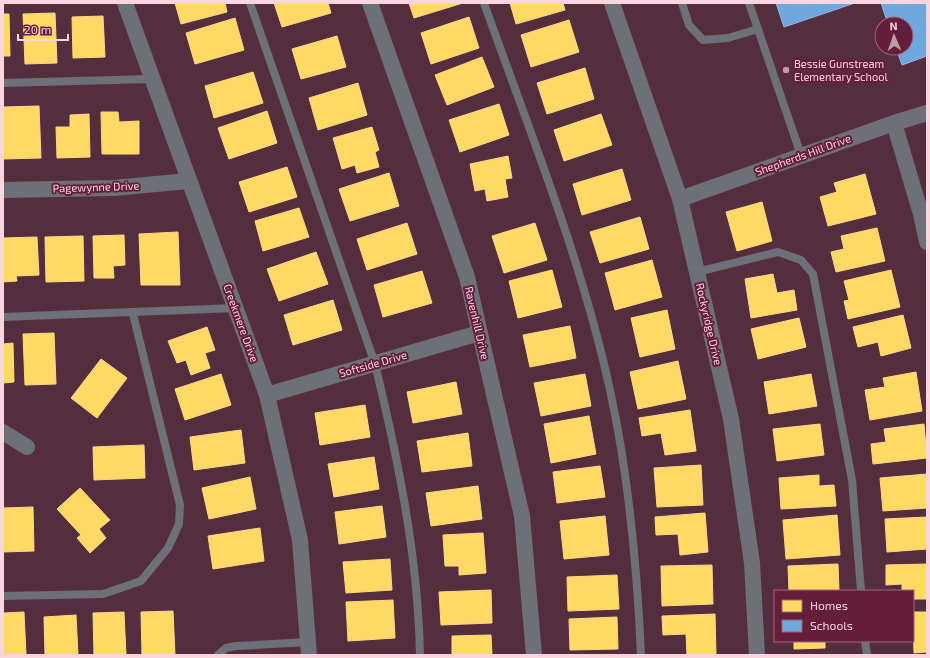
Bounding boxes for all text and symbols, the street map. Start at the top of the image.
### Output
scale bar [18,16,68,42]
north arrow [874,16,914,56]
text: N [889,19,898,32]
text: 20 m [24,22,51,36]
place label: Bessie Gunstream Elementary School [794,57,888,83]
marker: Bessie Gunstream Elementary School [781,65,791,75]
street label: Shepherds Hill Drive [753,131,852,178]
street label: Pagewynne Drive [52,178,140,195]
street label: Creekmere Drive [221,282,262,364]
street label: Rockyridge Drive [694,282,725,366]
street label: Ravenhill Drive [463,285,492,361]
street label: Softside Drive [337,348,408,379]
legend [774,590,914,642]
text: Homes [810,598,848,612]
text: Schools [810,618,853,632]

